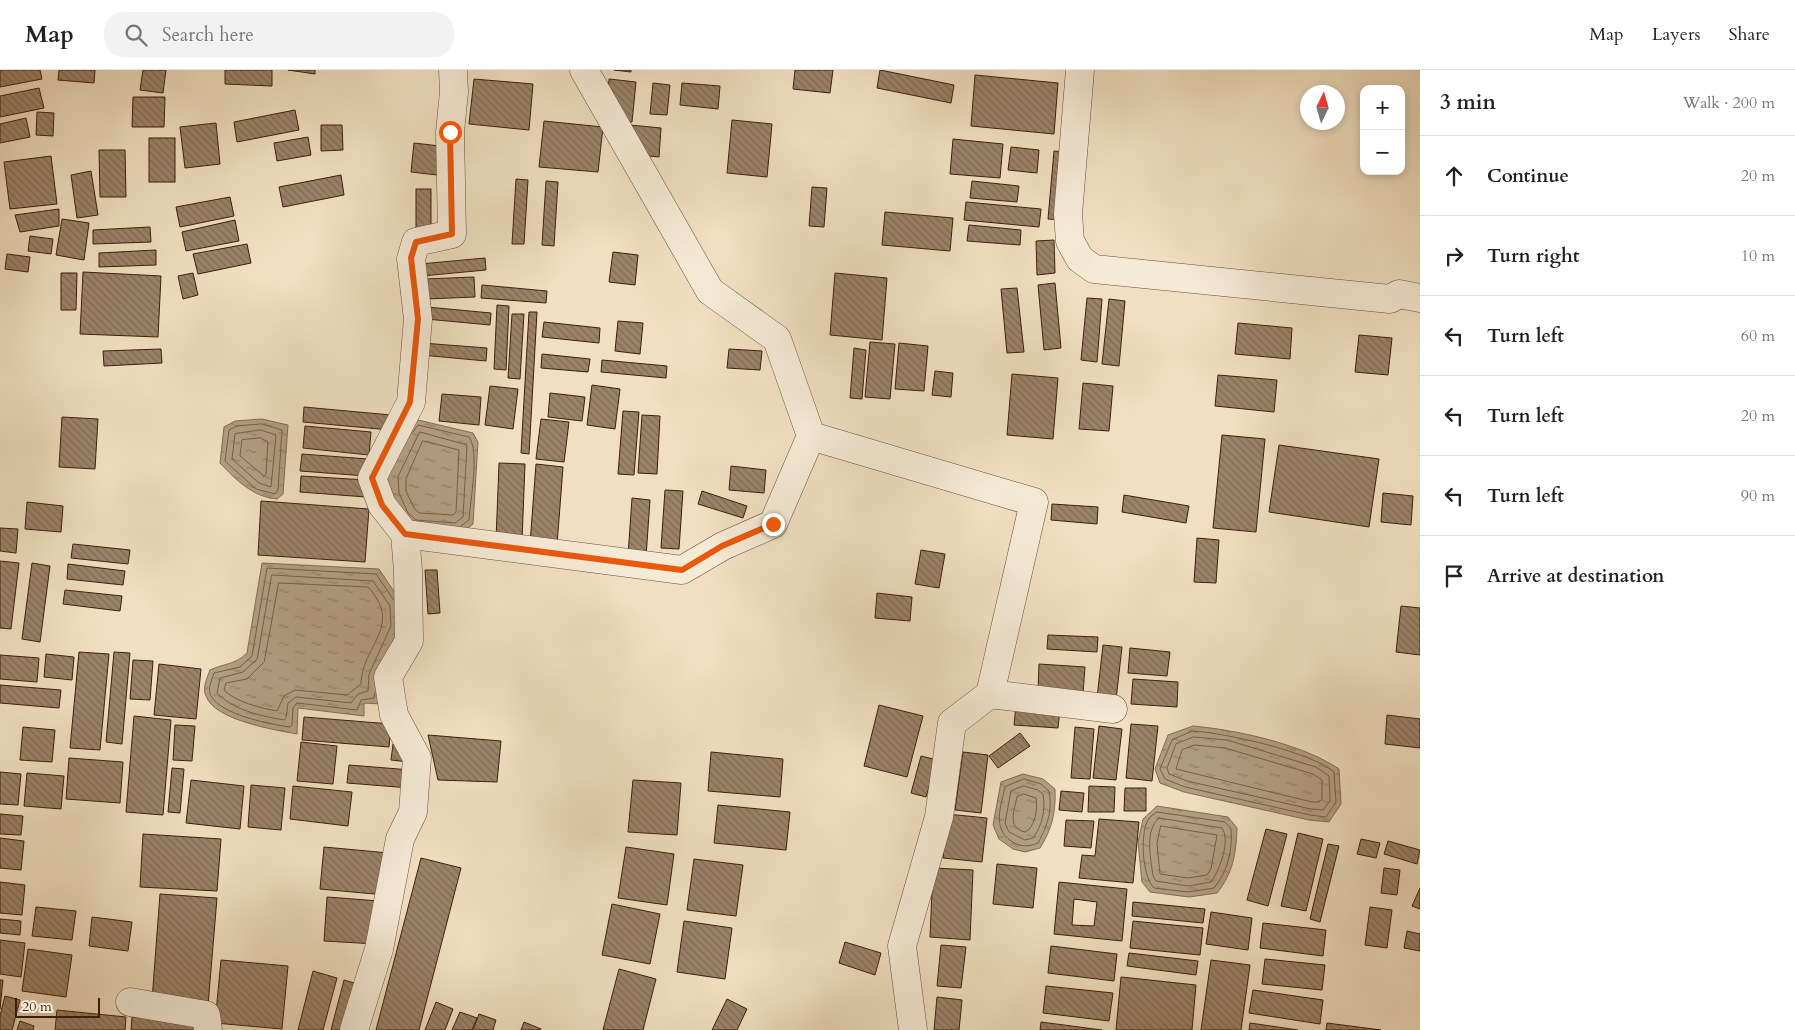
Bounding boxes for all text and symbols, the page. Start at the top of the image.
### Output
search box [104,12,454,57]
text: Map [25,18,74,51]
icon: search [122,21,150,49]
text: Search here [162,22,254,48]
text: Map [1589,22,1624,47]
text: Layers [1652,22,1701,47]
text: Share [1729,22,1770,47]
north arrow [1300,85,1345,130]
map controls [1360,85,1405,175]
button: + [1360,85,1405,130]
text: 3 min [1440,88,1496,117]
text: Walk · 200 m [1683,92,1775,114]
route start [439,121,462,144]
button: − [1360,130,1405,175]
icon: ahead [1440,162,1468,190]
text: Continue [1487,163,1569,189]
text: 20 m [1741,165,1775,187]
icon: right [1440,242,1468,270]
text: Turn right [1487,243,1579,269]
text: 10 m [1741,245,1775,267]
icon: left [1440,322,1468,350]
text: Turn left [1487,323,1564,349]
text: 60 m [1741,325,1775,347]
icon: left [1440,402,1468,430]
text: Turn left [1487,403,1564,429]
text: 20 m [1741,405,1775,427]
icon: left [1440,482,1468,510]
text: Turn left [1487,483,1564,509]
text: 90 m [1741,485,1775,507]
route end [762,513,785,536]
icon: arrive [1440,562,1468,590]
text: Arrive at destination [1487,563,1664,589]
scale bar [15,995,100,1018]
text: 20 m [22,997,52,1016]

